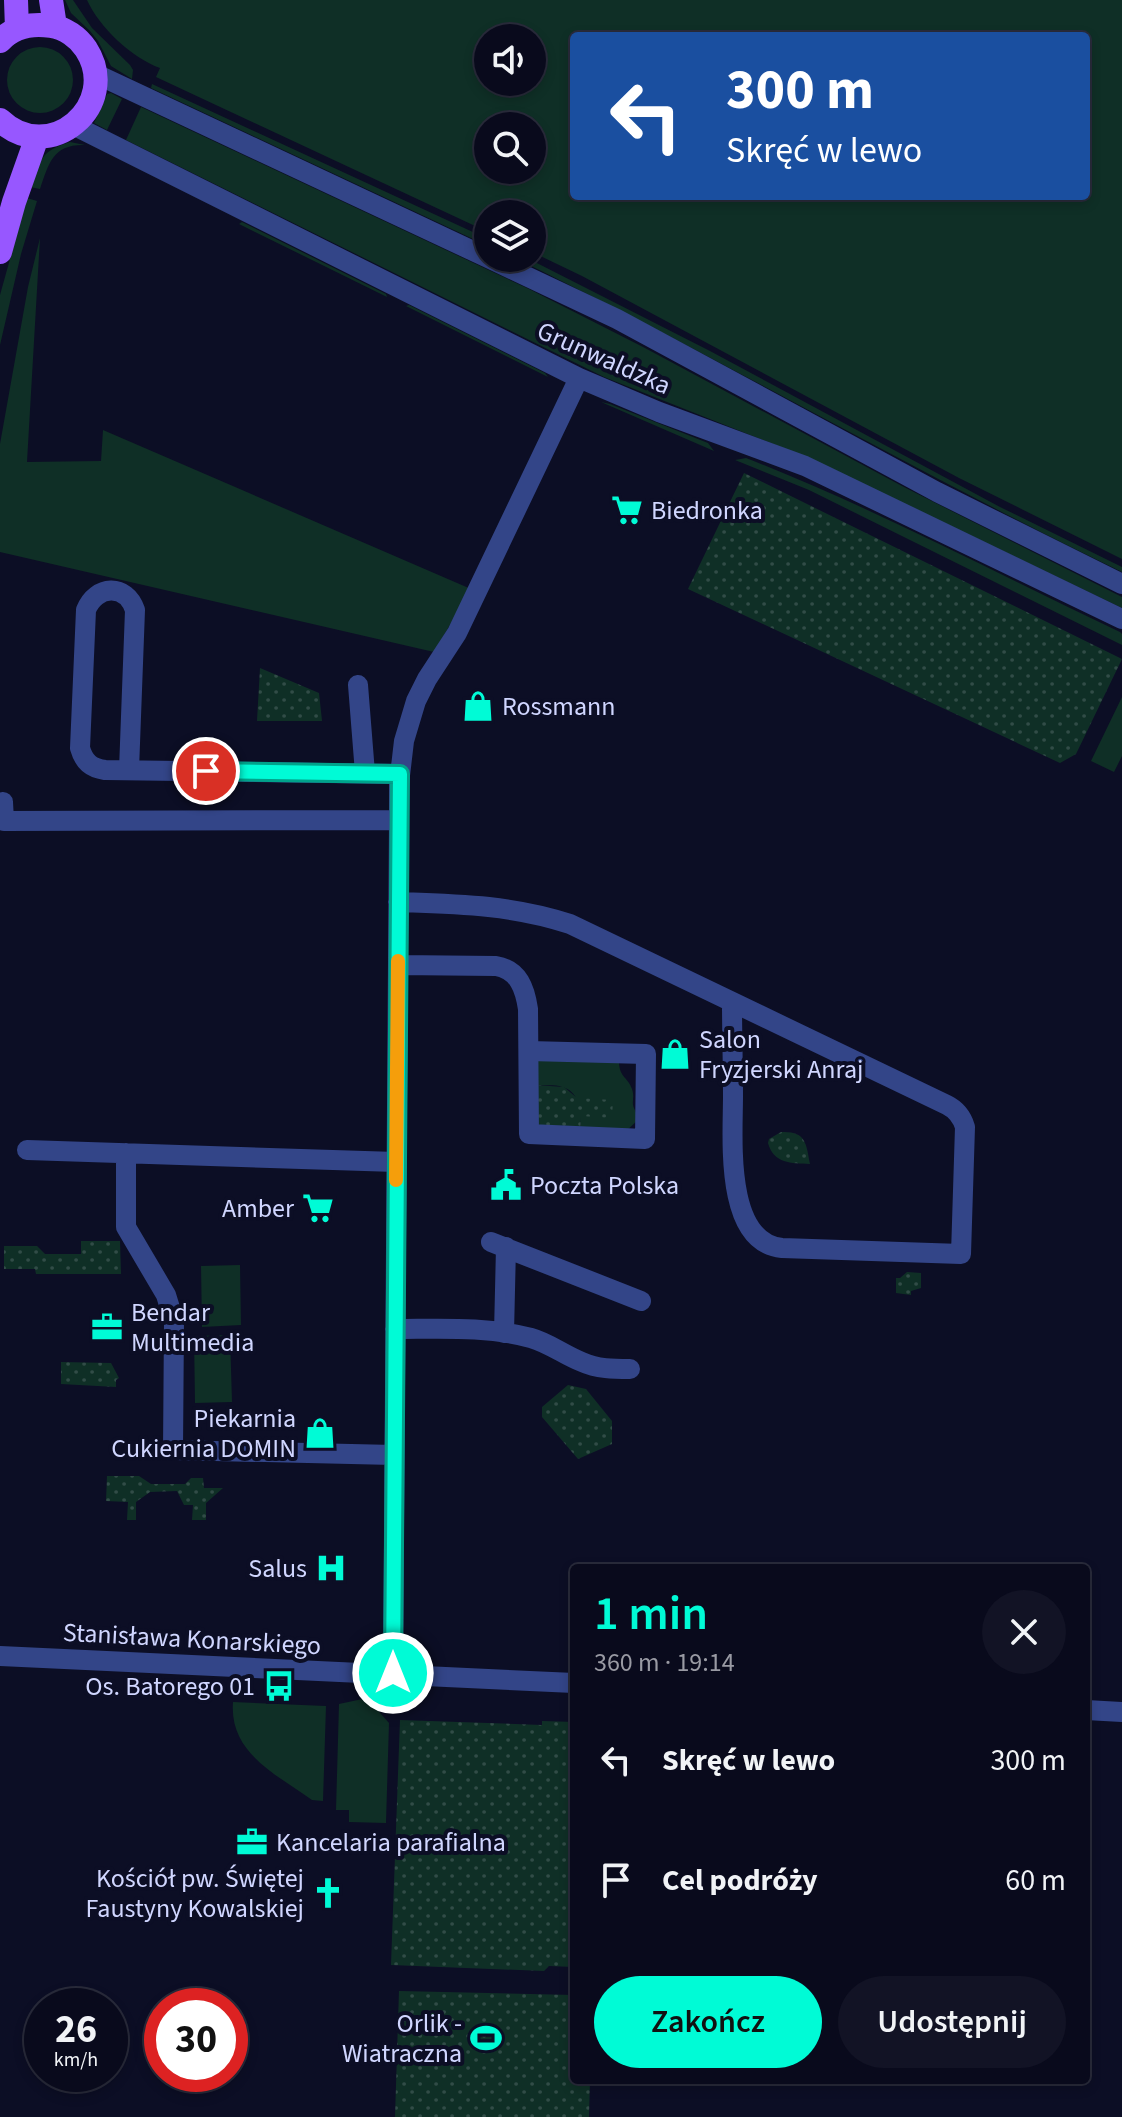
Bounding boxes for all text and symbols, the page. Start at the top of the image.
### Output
map controls [474,24,546,272]
button: sound [474,24,546,96]
text: 300 m [726,51,874,130]
icon: left [594,64,698,168]
button: search [474,112,546,184]
text: Skręć w lewo [726,125,922,176]
button: layers [474,200,546,272]
street label: Grunwaldzka [531,312,677,404]
place label: Biedronka [651,492,763,529]
supermarket icon: Biedronka [610,493,644,527]
place label: Rossmann [502,688,615,725]
shop icon: Rossmann [461,689,495,723]
pin [172,737,240,805]
icon: arrive [184,749,228,793]
place label: Salon Fryzjerski Anraj [699,1021,863,1088]
shop icon: Salon Fryzjerski Anraj [658,1037,692,1071]
place label: Poczta Polska [530,1167,679,1204]
public building icon: Poczta Polska [489,1168,523,1202]
place label: Amber [222,1190,295,1227]
supermarket icon: Amber [301,1191,335,1225]
place label: Bendar Multimedia [131,1294,254,1361]
office icon: Bendar Multimedia [90,1310,124,1344]
place label: Piekarnia Cukiernia DOMIN [111,1400,296,1467]
shop icon: Piekarnia Cukiernia DOMIN [303,1416,337,1450]
place label: Salus [248,1550,307,1587]
hospital icon: Salus [314,1551,348,1585]
text: 1 min [594,1580,708,1648]
button: close [982,1590,1066,1674]
street label: Stanisława Konarskiego [62,1614,322,1664]
position arrow [351,1631,435,1715]
text: 360 m · 19:14 [594,1644,735,1681]
place label: Os. Batorego 01 [85,1668,255,1705]
bus stop icon: Os. Batorego 01 [262,1669,296,1703]
icon: left [594,1738,638,1782]
text: Skręć w lewo [662,1739,835,1782]
text: 300 m [990,1739,1066,1782]
place label: Kancelaria parafialna [276,1824,506,1861]
office icon: Kancelaria parafialna [235,1825,269,1859]
icon: arrive [594,1858,638,1902]
text: Cel podróży [662,1859,818,1902]
text: 60 m [1005,1859,1066,1902]
place label: Kościół pw. Świętej Faustyny Kowalskiej [85,1860,304,1927]
church icon: Kościół pw. Świętej Faustyny Kowalskiej [311,1876,345,1910]
button: Zakończ [594,1976,822,2068]
button: Udostępnij [838,1976,1066,2068]
speed limit sign: 30 [144,1988,248,2092]
text: 26 [55,2001,97,2058]
place label: Orlik - Wiatraczna [342,2005,462,2072]
sports icon: Orlik - Wiatraczna [469,2021,503,2055]
text: km/h [54,2046,98,2074]

